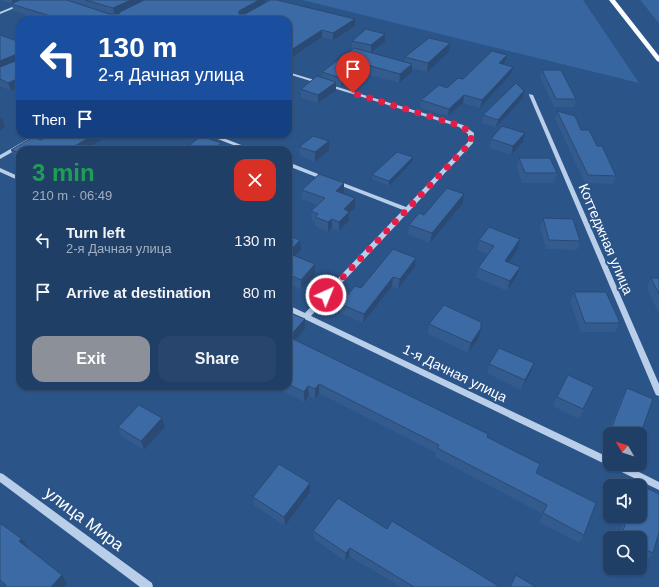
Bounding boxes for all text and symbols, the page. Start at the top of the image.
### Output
icon: left [32,32,84,84]
text: 130 m [98,32,177,63]
pin [336,52,370,93]
icon: arrive [342,58,364,80]
text: 2-я Дачная улица [98,65,244,85]
icon: arrive [74,108,96,130]
text: Then [32,111,66,128]
text: 3 min [32,159,95,186]
button: close [234,159,276,201]
street label: Коттеджная улица [575,181,637,297]
text: 210 m · 06:49 [32,188,112,203]
text: Turn left [66,224,125,241]
icon: left [32,229,54,251]
text: 130 m [234,232,276,249]
text: 2-я Дачная улица [66,241,172,256]
position arrow [305,274,347,316]
icon: arrive [32,281,54,303]
text: Arrive at destination [66,284,211,301]
text: 80 m [243,284,276,301]
button: Exit [32,336,150,382]
button: Share [158,336,276,382]
street label: 1-я Дачная улица [400,341,510,405]
north arrow [603,427,647,471]
map controls [603,427,647,575]
button: sound [603,479,647,523]
street label: улица Мира [41,483,128,555]
button: search [603,531,647,575]

